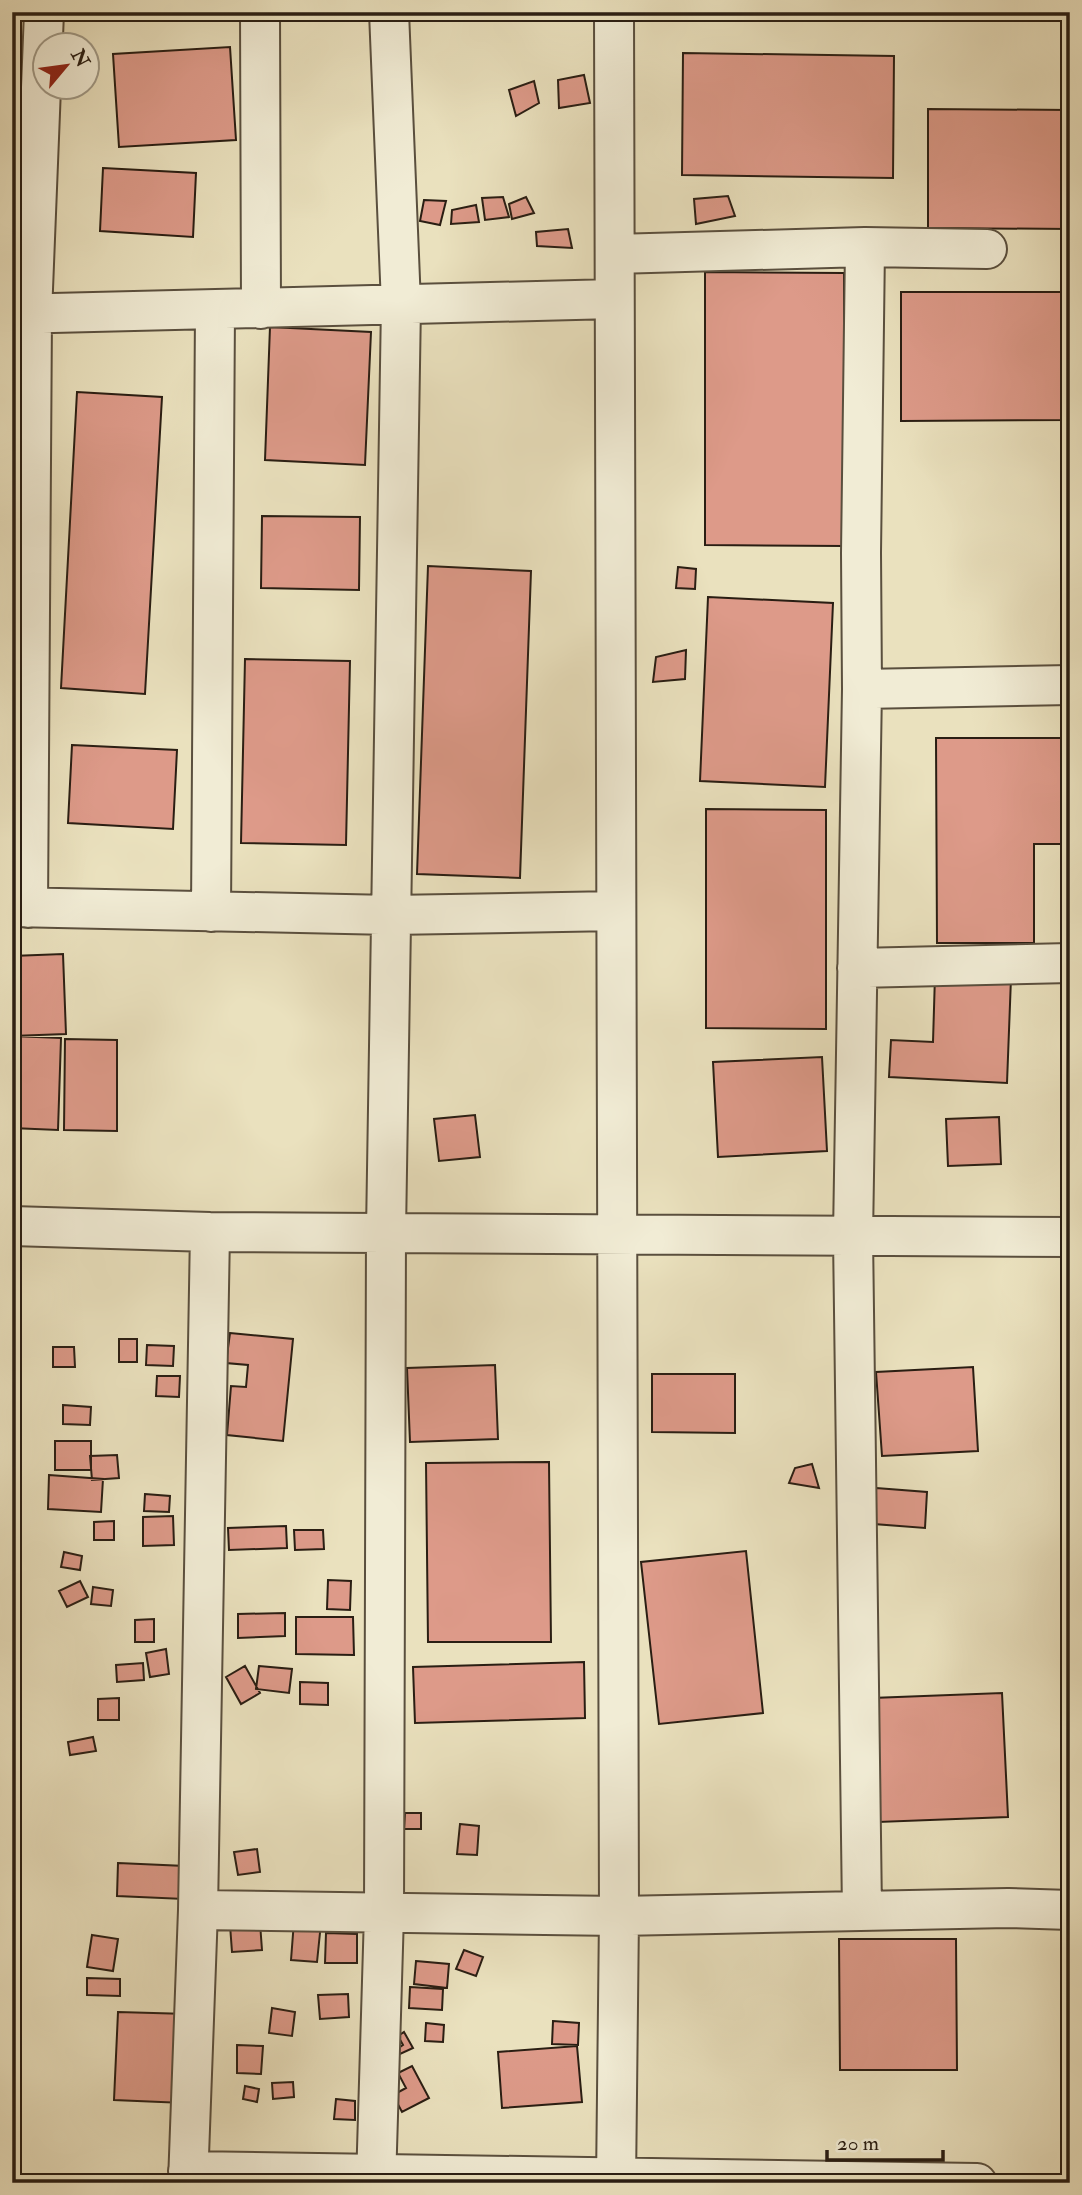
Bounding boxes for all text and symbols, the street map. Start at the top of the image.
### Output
north arrow [32,32,102,102]
text: N [65,44,95,72]
scale bar [827,2118,942,2162]
text: 20 m [837,2130,879,2157]

